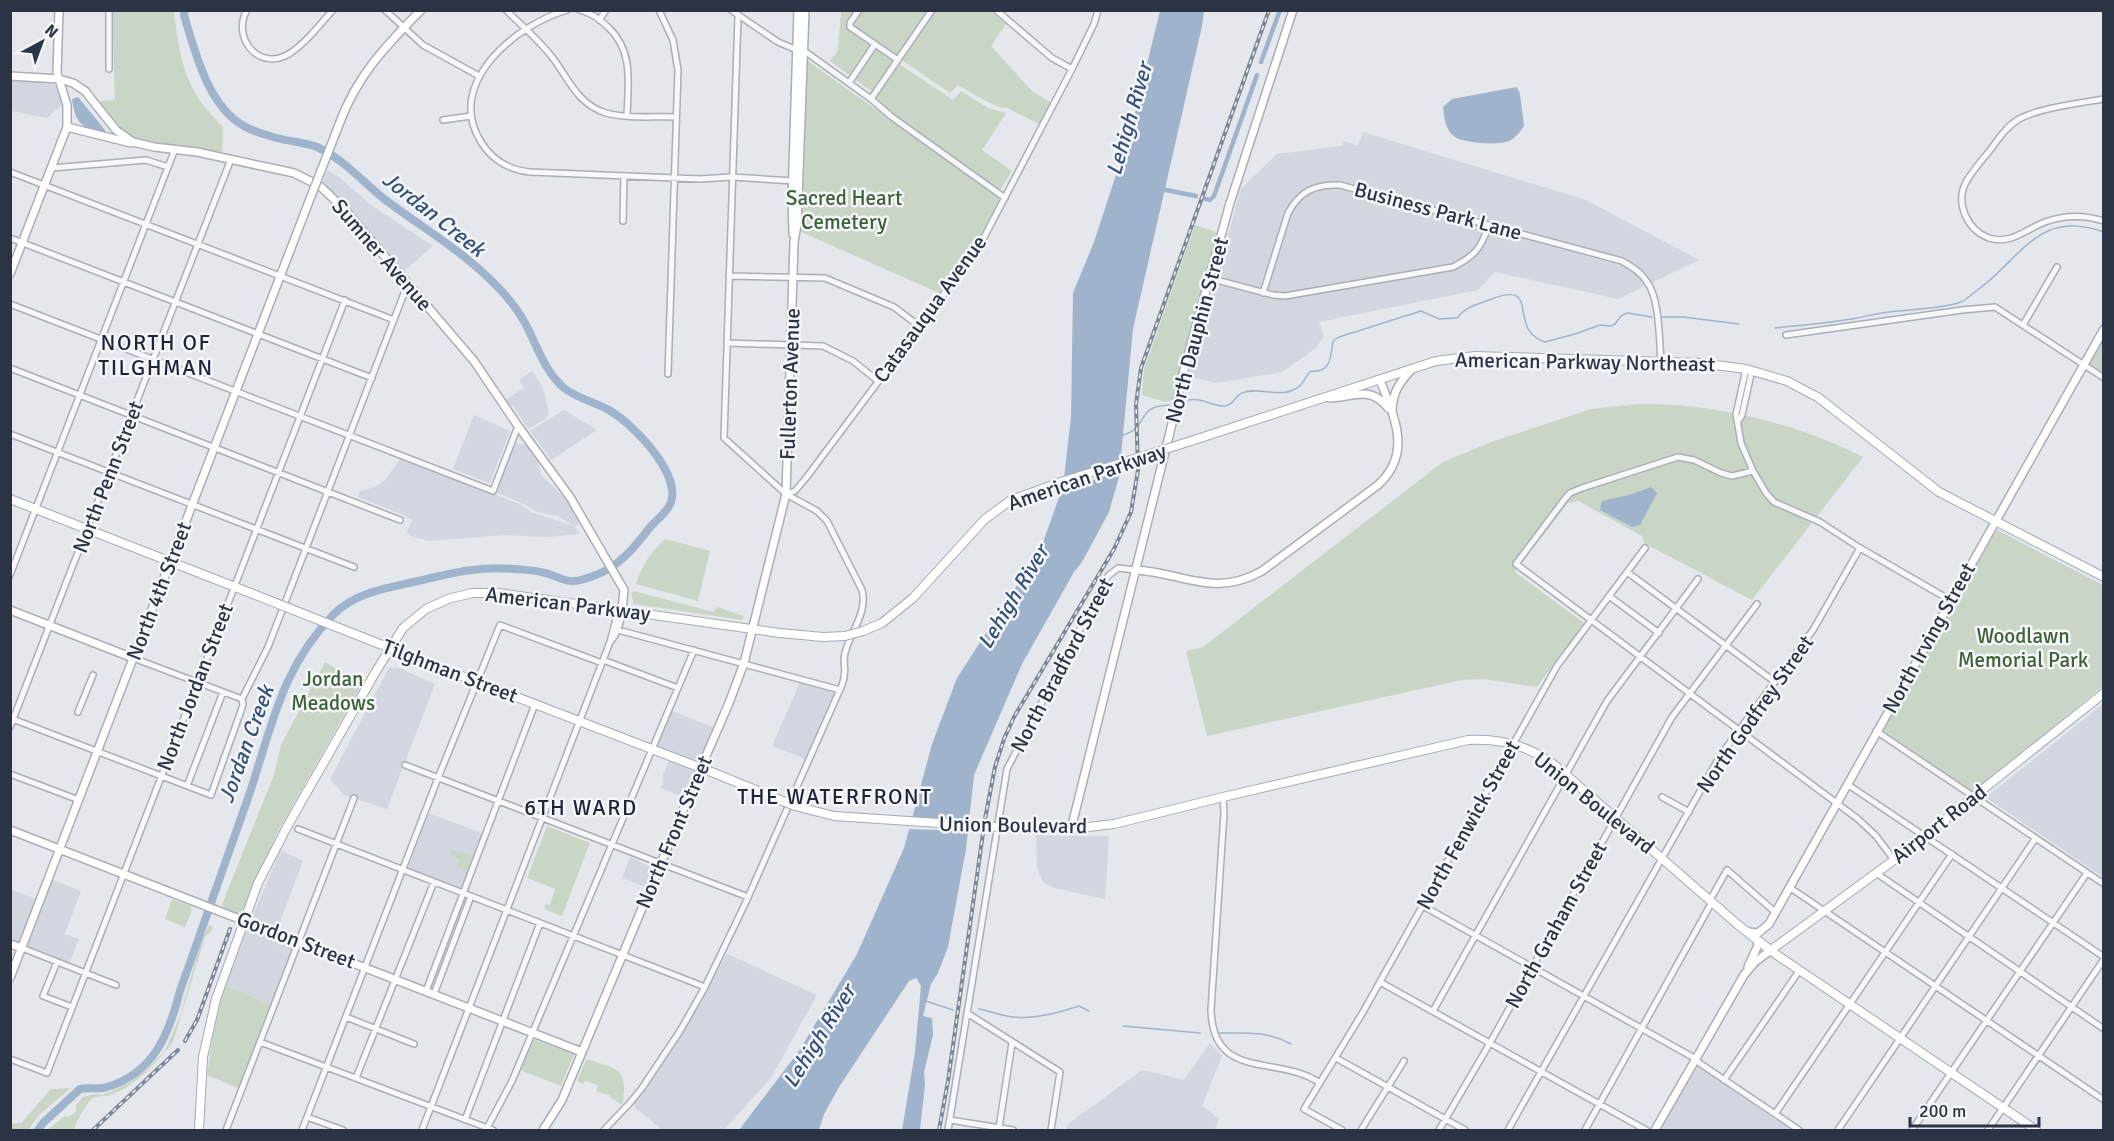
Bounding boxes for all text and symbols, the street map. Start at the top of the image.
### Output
north arrow [12,12,72,72]
text: N [40,20,62,43]
water label: Lehigh River [1100,57,1159,179]
water label: Jordan Creek [377,166,492,264]
street label: Business Park Lane [1351,176,1525,246]
park label: Sacred Heart Cemetery [786,185,902,235]
street label: Sumner Avenue [326,194,438,316]
street label: Catasauqua Avenue [868,230,992,388]
street label: North Dauphin Street [1160,234,1234,426]
street label: Fullerton Avenue [774,307,806,461]
district label: NORTH OF TILGHMAN [98,329,214,381]
street label: American Parkway Northeast [1455,347,1715,377]
street label: North Penn Street [67,397,149,557]
street label: American Parkway [1004,438,1170,516]
street label: North 4th Street [121,518,197,664]
water label: Lehigh River [972,538,1056,654]
street label: North Irving Street [1877,558,1981,718]
street label: North Bradford Street [1005,573,1119,757]
street label: American Parkway [484,581,652,627]
street label: North Jordan Street [151,600,239,774]
park label: Woodlawn Memorial Park [1958,623,2089,673]
street label: North Godfrey Street [1691,630,1819,798]
street label: Tilghman Street [379,633,521,709]
park label: Jordan Meadows [291,666,375,716]
water label: Jordan Creek [212,680,280,806]
street label: North Fenwick Street [1411,736,1525,914]
street label: Union Boulevard [1528,746,1660,860]
street label: North Front Street [630,752,718,912]
street label: Airport Road [1886,779,1992,869]
district label: THE WATERFRONT [737,783,933,810]
district label: 6TH WARD [524,794,638,821]
street label: Union Boulevard [939,811,1087,839]
street label: North Graham Street [1499,837,1613,1013]
street label: Gordon Street [233,905,359,975]
water label: Lehigh River [777,977,863,1092]
scale bar [1910,1090,2039,1128]
text: 200 m [1919,1100,1966,1122]

